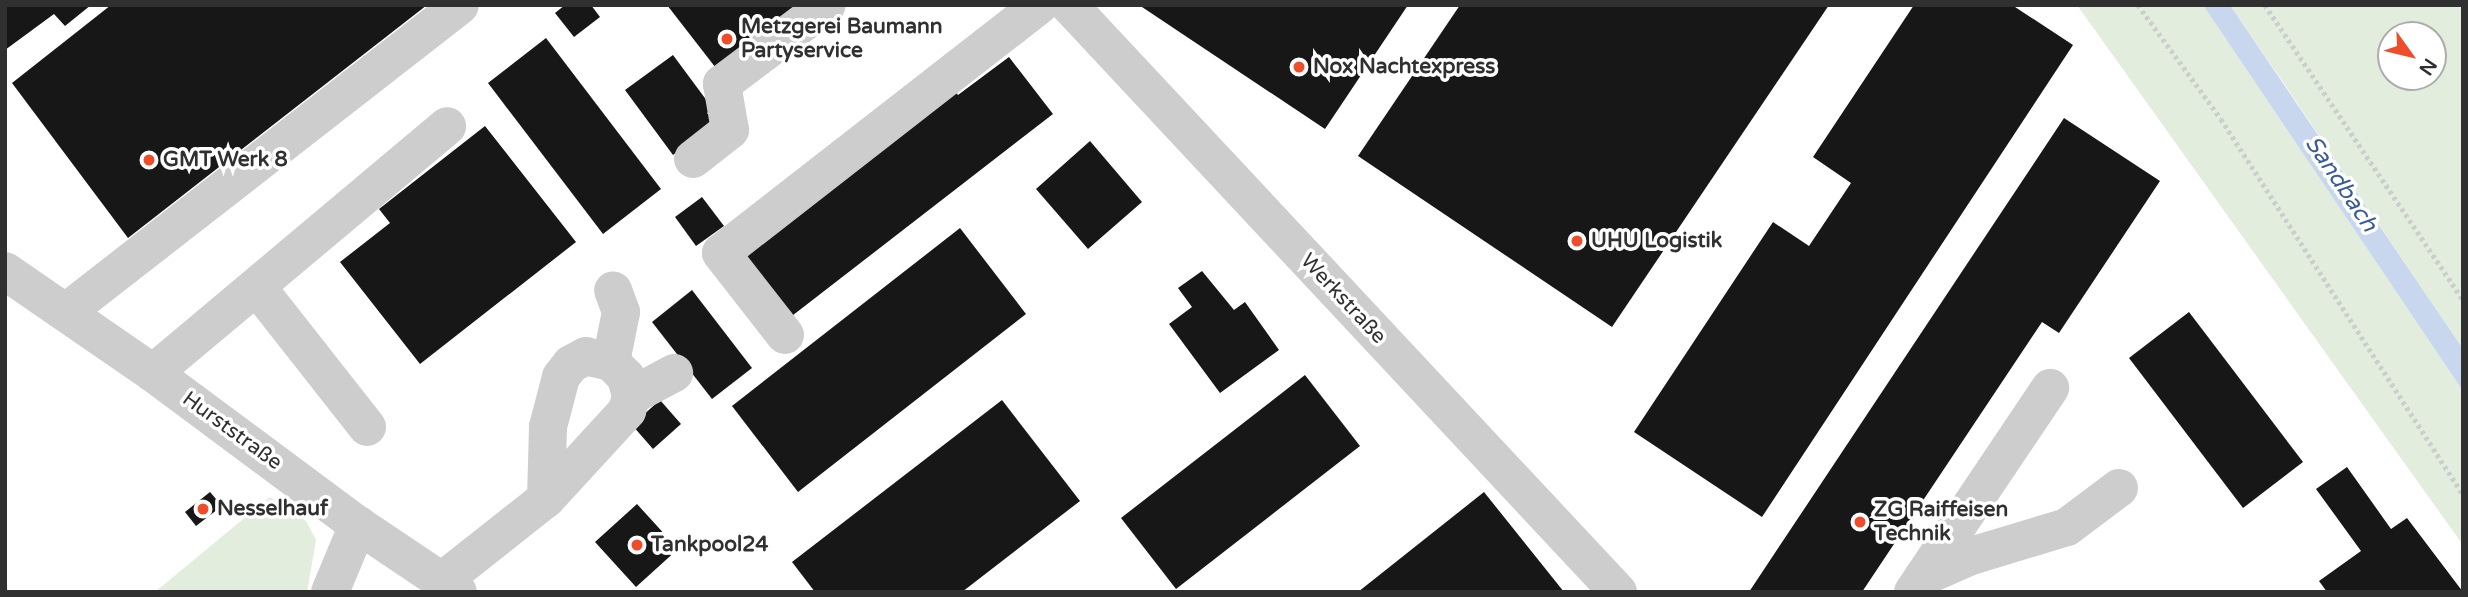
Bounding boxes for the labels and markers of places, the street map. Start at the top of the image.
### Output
place label: Metzgerei Baumann Partyservice [741,14,943,64]
marker: Metzgerei Baumann Partyservice [719,31,735,47]
place label: Nox Nachtexpress [1313,54,1495,80]
marker: Nox Nachtexpress [1291,59,1307,75]
place label: GMT Werk 8 [163,147,288,173]
marker: GMT Werk 8 [141,152,157,168]
place label: UHU Logistik [1591,228,1722,254]
marker: UHU Logistik [1569,233,1585,249]
place label: Nesselhauf [217,496,328,522]
place label: ZG Raiffeisen Technik [1874,497,2008,547]
marker: Nesselhauf [195,501,211,517]
marker: ZG Raiffeisen Technik [1852,514,1868,530]
place label: Tankpool24 [651,532,769,558]
marker: Tankpool24 [629,537,645,553]

